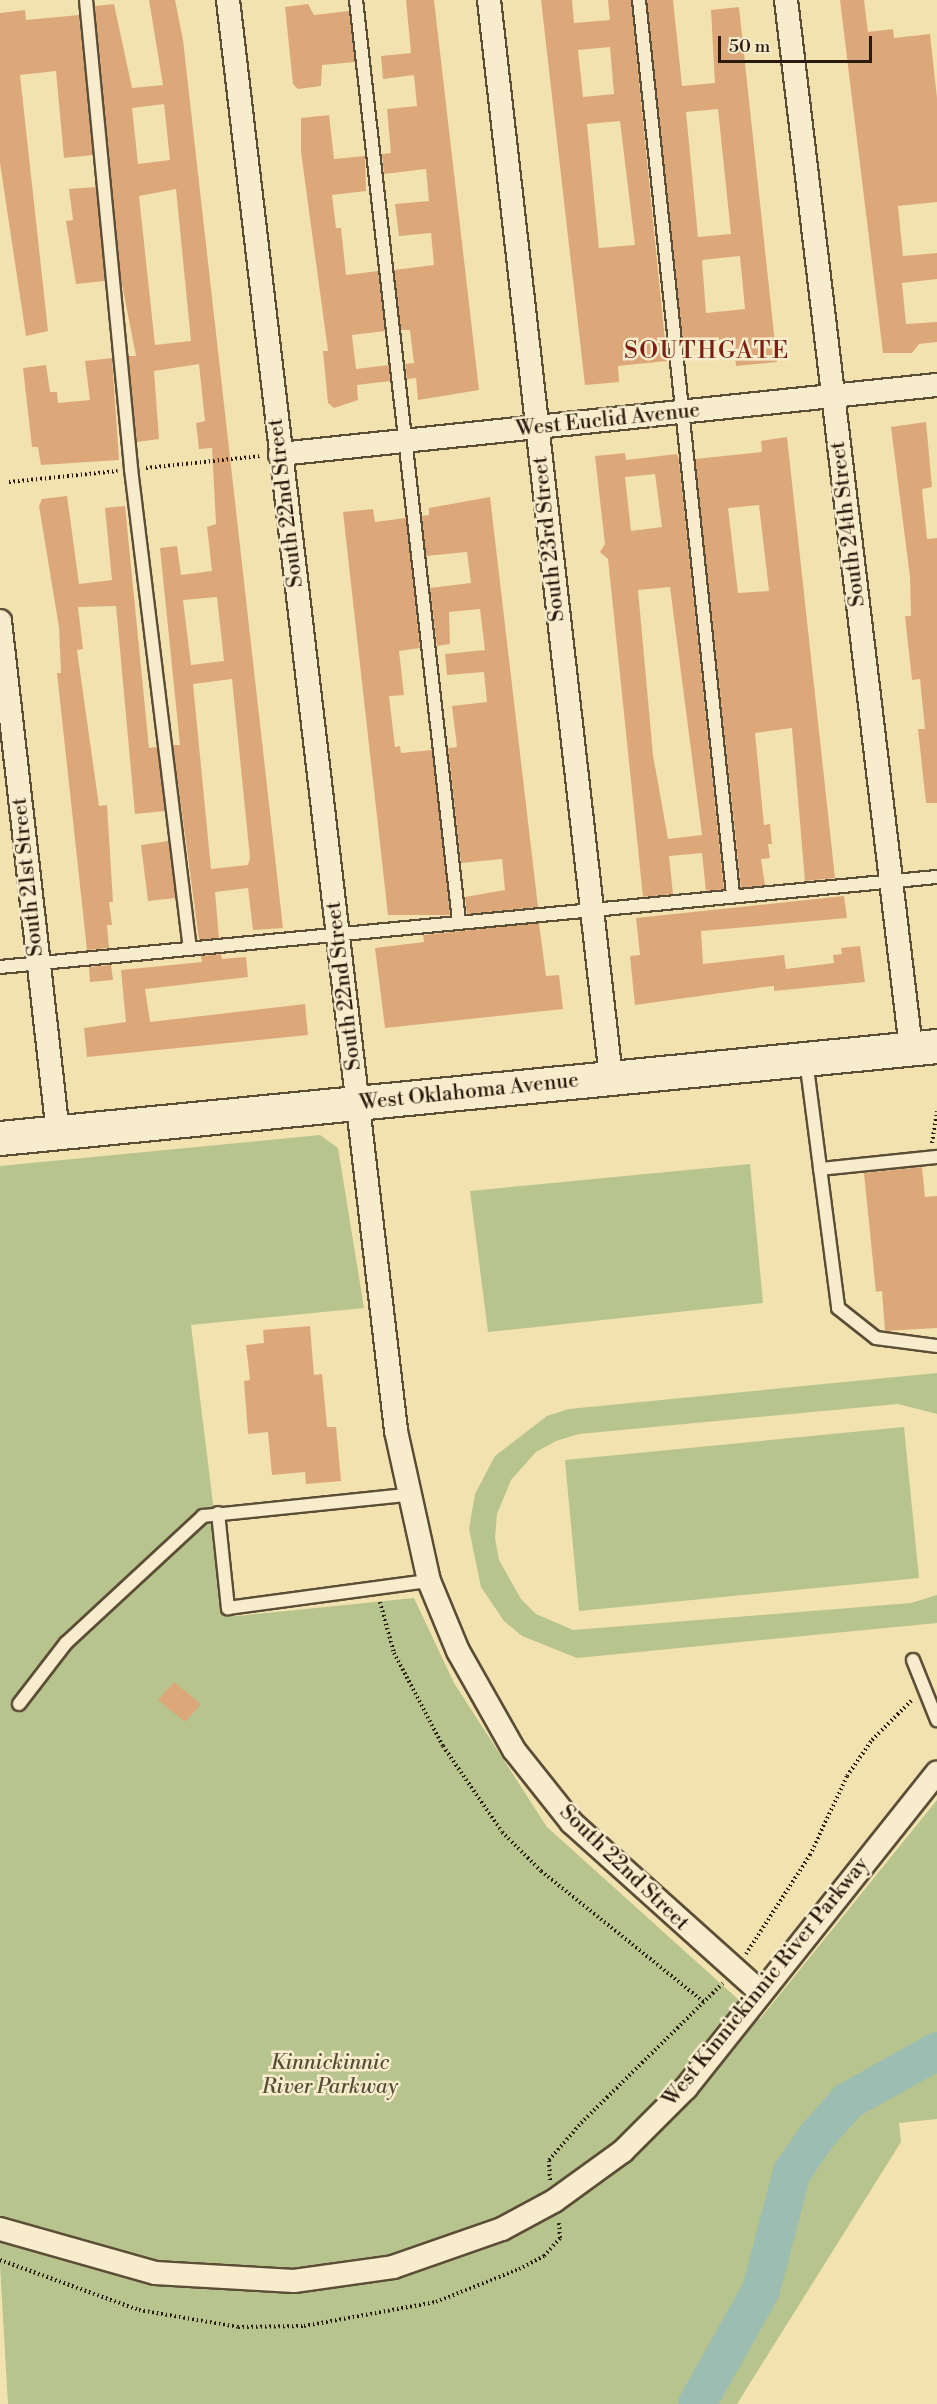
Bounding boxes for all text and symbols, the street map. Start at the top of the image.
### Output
scale bar [721,24,876,62]
text: 50 m [729,35,770,58]
district label: SOUTHGATE [624,338,790,366]
street label: West Euclid Avenue [515,398,701,442]
street label: South 22nd Street [263,417,309,589]
street label: South 24th Street [825,440,871,608]
street label: South 23rd Street [528,455,570,623]
street label: South 21st Street [7,796,49,958]
street label: South 22nd Street [321,900,367,1072]
street label: West Oklahoma Avenue [358,1068,580,1116]
street label: South 22nd Street [554,1800,694,1936]
street label: West Kinnickinnic River Parkway [658,1852,874,2112]
park label: Kinnickinnic River Parkway [262,2050,398,2100]

